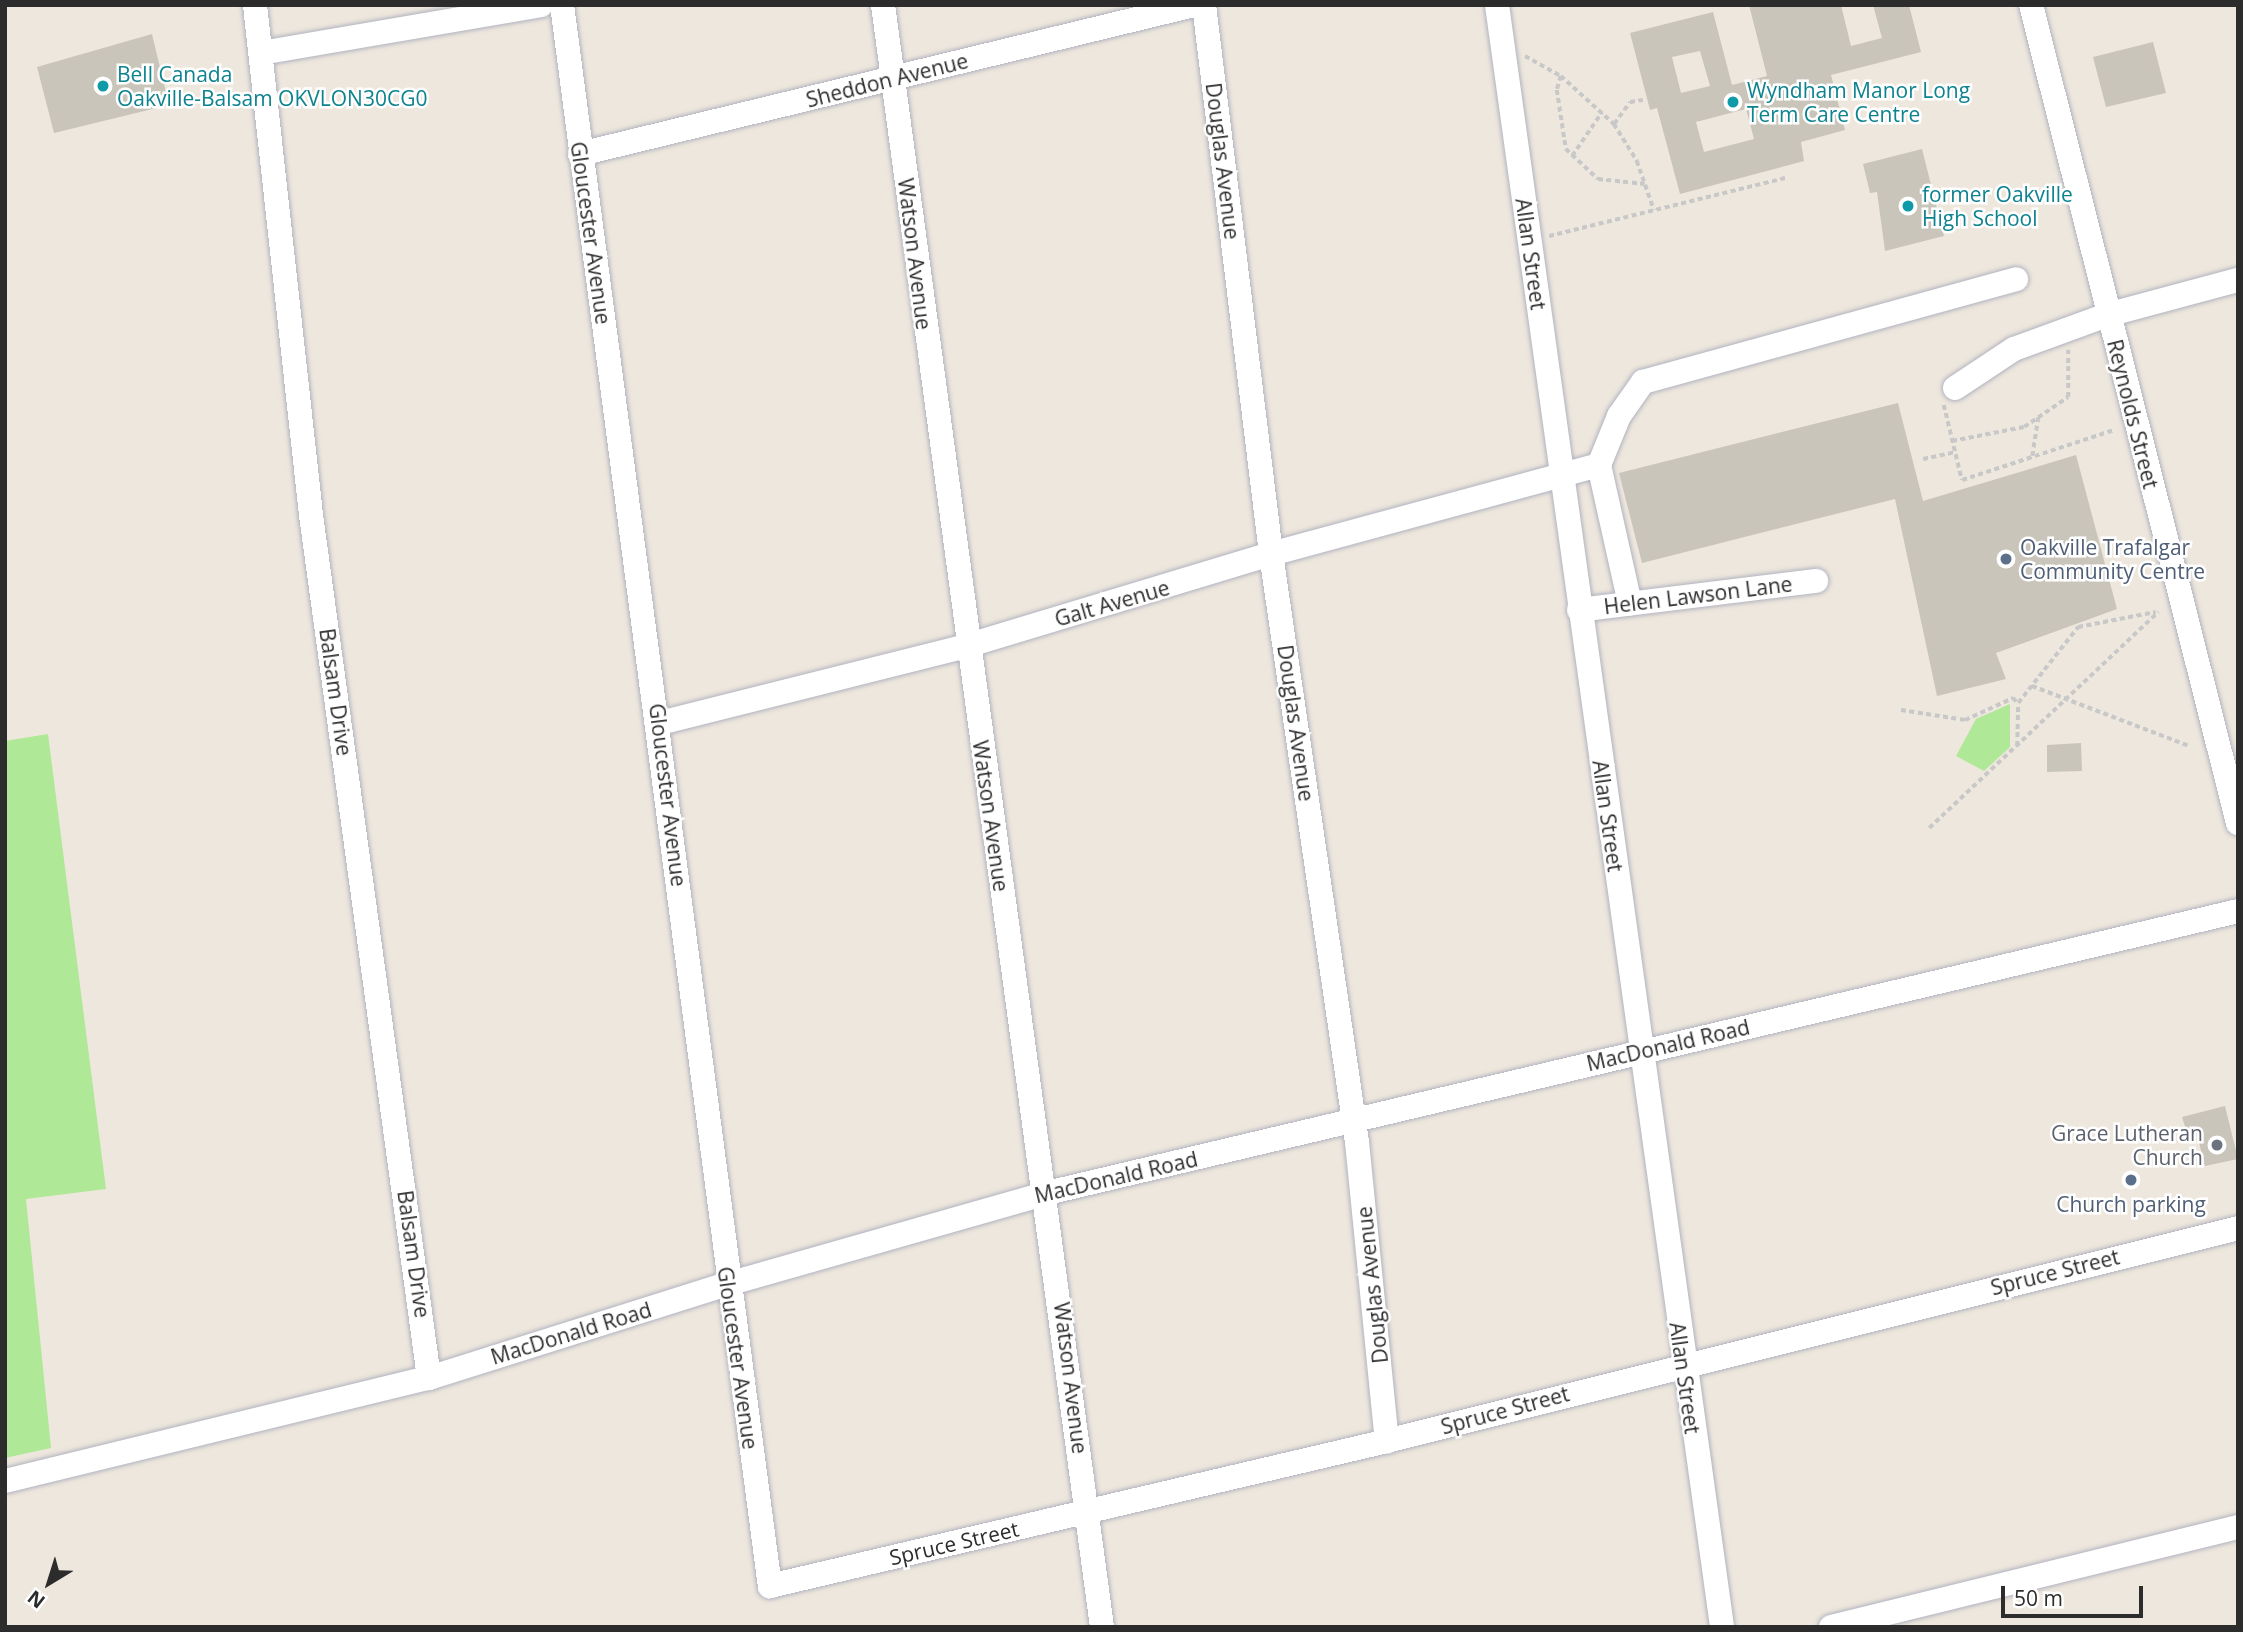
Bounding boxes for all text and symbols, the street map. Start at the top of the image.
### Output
street label: Sheddon Avenue [803,48,971,112]
place label: Bell Canada Oakville-Balsam OKVLON30CG0 [117,61,427,111]
place label: Wyndham Manor Long Term Care Centre [1747,77,1970,127]
marker: Bell Canada Oakville-Balsam OKVLON30CG0 [95,78,111,94]
street label: Douglas Avenue [1201,81,1245,241]
marker: Wyndham Manor Long Term Care Centre [1725,94,1741,110]
street label: Gloucester Avenue [566,140,616,326]
street label: Watson Avenue [893,177,937,331]
place label: former Oakville High School [1922,181,2073,231]
street label: Allan Street [1511,197,1551,311]
marker: former Oakville High School [1900,198,1916,214]
street label: Reynolds Street [2102,337,2164,491]
place label: Oakville Trafalgar Community Centre [2020,534,2205,584]
marker: Oakville Trafalgar Community Centre [1998,551,2014,567]
street label: Helen Lawson Lane [1602,571,1794,619]
street label: Galt Avenue [1052,575,1172,631]
street label: Balsam Drive [315,627,357,757]
street label: Douglas Avenue [1273,643,1319,803]
street label: Gloucester Avenue [644,702,692,888]
street label: Watson Avenue [968,739,1014,893]
street label: Allan Street [1588,759,1628,873]
street label: MacDonald Road [1584,1014,1752,1076]
place label: Grace Lutheran Church [2051,1120,2203,1170]
marker: Grace Lutheran Church [2209,1137,2225,1153]
street label: MacDonald Road [1032,1146,1200,1208]
marker: Church parking [2123,1172,2139,1188]
street label: Balsam Drive [393,1189,435,1319]
place label: Church parking [2056,1191,2206,1217]
street label: Douglas Avenue [1351,1205,1393,1365]
street label: Spruce Street [1988,1244,2122,1300]
street label: Gloucester Avenue [713,1265,763,1451]
street label: MacDonald Road [488,1297,654,1369]
street label: Watson Avenue [1049,1301,1093,1455]
street label: Allan Street [1665,1321,1705,1435]
street label: Spruce Street [1438,1381,1572,1439]
street label: Spruce Street [887,1516,1021,1570]
north arrow [14,1548,84,1618]
scale bar [2005,1572,2147,1616]
text: 50 m [2014,1584,2063,1612]
text: N [22,1585,50,1615]

